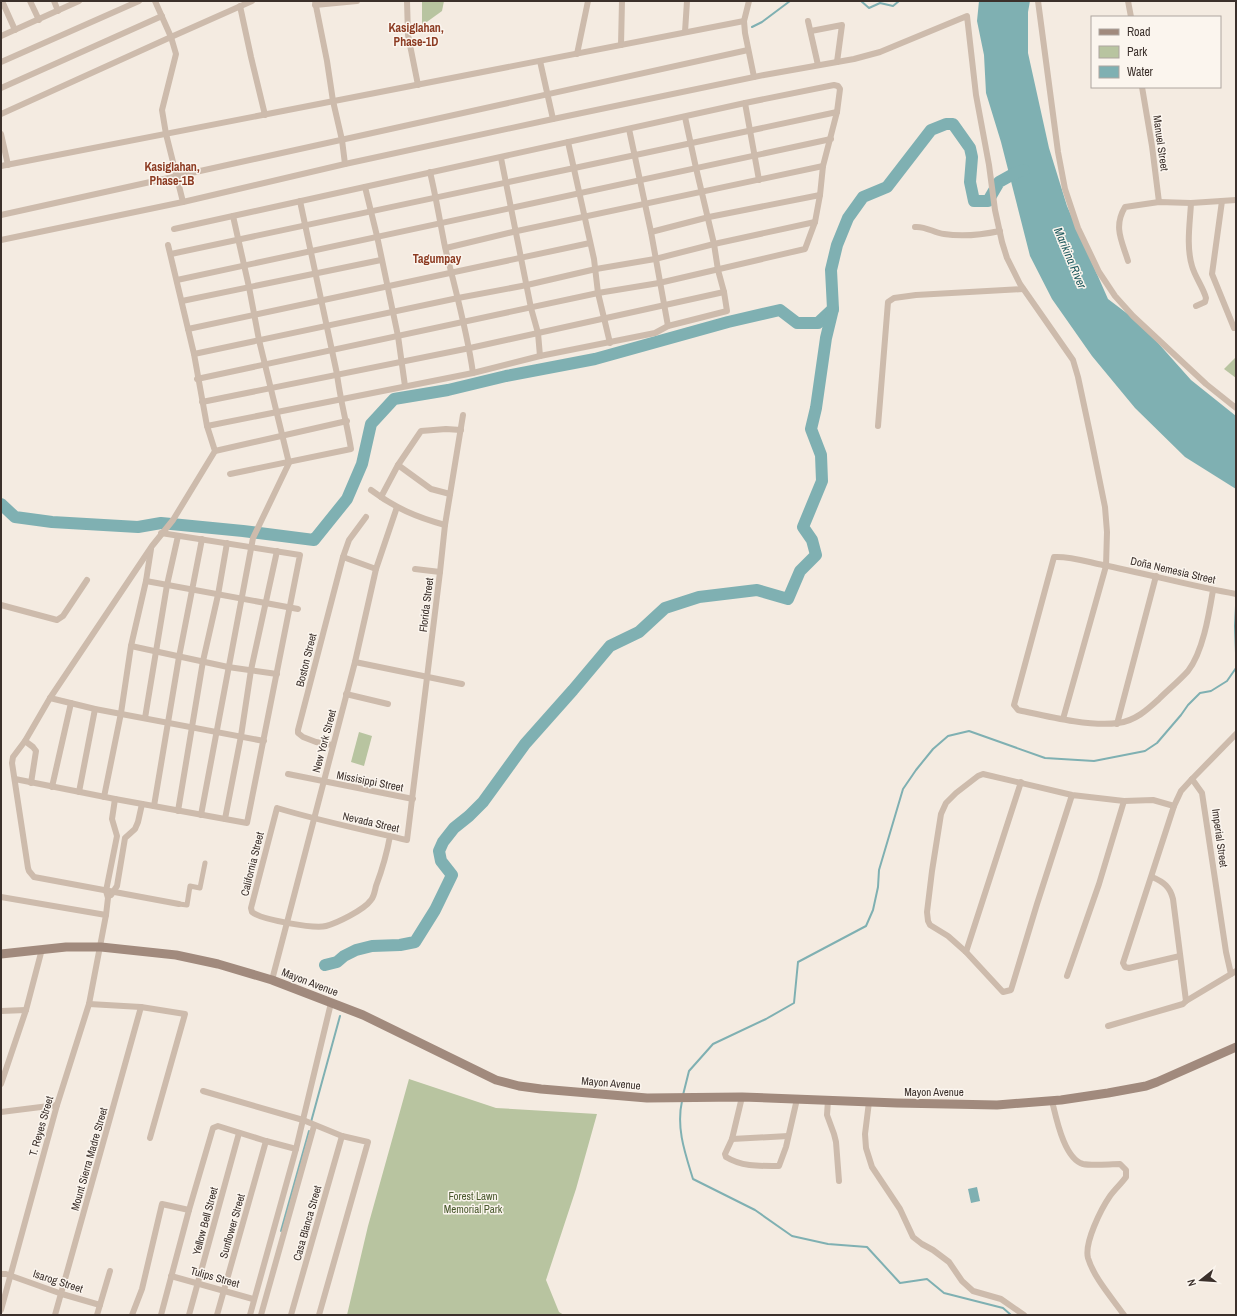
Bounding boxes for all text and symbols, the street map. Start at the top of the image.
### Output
legend [1091,16,1221,88]
district label: Kasiglahan, Phase-1D [388,20,444,50]
text: Road [1127,24,1151,40]
text: Park [1127,44,1147,60]
text: Water [1127,64,1154,80]
street label: Manuel Street [1150,114,1172,172]
district label: Kasiglahan, Phase-1B [144,159,200,189]
water label: Marikina River [1050,225,1090,291]
district label: Tagumpay [413,251,462,267]
street label: Doña Nemesia Street [1129,553,1217,587]
street label: Florida Street [416,577,436,633]
street label: Boston Street [293,631,320,688]
street label: New York Street [309,707,339,774]
street label: Missisippi Street [335,768,405,794]
street label: Imperial Street [1209,808,1231,869]
street label: Nevada Street [341,809,401,835]
street label: California Street [237,830,267,898]
street label: Mayon Avenue [280,965,340,999]
street label: Mayon Avenue [581,1073,641,1093]
street label: Mayon Avenue [904,1085,964,1099]
street label: T. Reyes Street [26,1094,56,1158]
street label: Mount Sierra Madre Street [68,1105,111,1212]
street label: Casa Blanca Street [290,1183,325,1262]
street label: Yellow Bell Street [189,1185,221,1257]
park label: Forest Lawn Memorial Park [444,1189,503,1216]
street label: Sunflower Street [216,1192,248,1260]
north arrow [1181,1260,1221,1300]
street label: Tulips Street [189,1263,242,1291]
street label: Isarog Street [31,1266,85,1296]
text: N [1184,1278,1199,1288]

